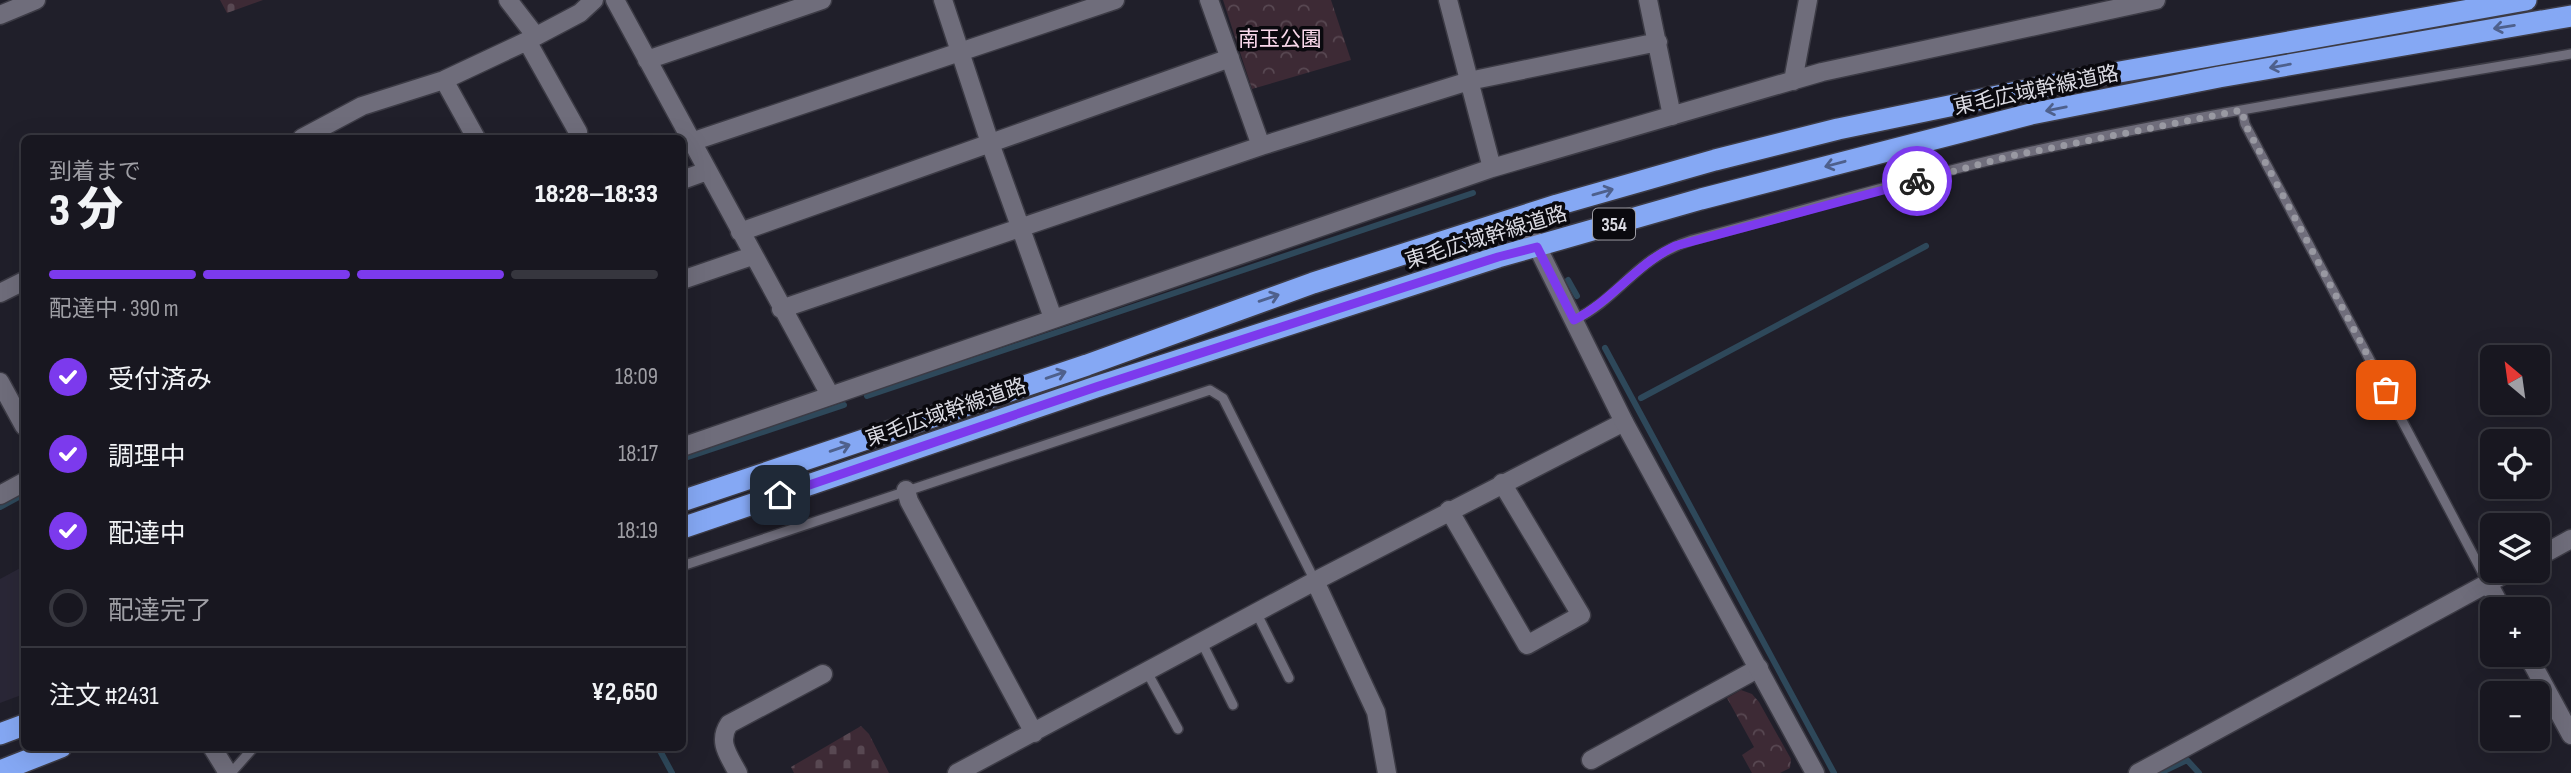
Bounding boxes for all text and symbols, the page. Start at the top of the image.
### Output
one-way arrow [2493,21,2516,34]
park label: 南玉公園 [1238,27,1322,52]
one-way arrow [2269,60,2291,73]
street label: 東毛広域幹線道路 [1951,61,2121,120]
one-way arrow [2045,103,2068,117]
courier [1882,146,1952,216]
text: 到着まで [49,158,141,186]
one-way arrow [1825,158,1847,171]
icon: bike [1898,162,1936,200]
text: 18:28–18:33 [535,179,658,210]
text: 3 分 [49,184,123,239]
one-way arrow [1591,185,1614,198]
street label: 東毛広域幹線道路 [1402,201,1570,274]
road number: 354 [1593,208,1635,240]
one-way arrow [1258,291,1280,303]
text: 配達中 · 390 m [49,295,178,323]
north arrow [2480,345,2550,415]
map controls [2480,345,2550,751]
icon: check [49,358,87,396]
pin [2356,360,2416,420]
text: 18:09 [615,363,658,391]
text: 受付済み [108,365,212,396]
one-way arrow [1044,368,1066,380]
icon: bag [2367,371,2405,409]
street label: 東毛広域幹線道路 [863,373,1030,452]
button: locate [2480,429,2550,499]
icon: check [49,435,87,473]
text: 18:17 [618,440,658,468]
one-way arrow [829,441,851,454]
text: 調理中 [108,442,186,473]
pin [750,465,810,525]
icon: home [761,476,799,514]
icon: check [49,512,87,550]
button: layers [2480,513,2550,583]
text: 18:19 [617,517,658,545]
text: 配達中 [108,519,186,550]
text: 配達完了 [108,596,212,627]
button: + [2480,597,2550,667]
text: ¥2,650 [591,677,658,708]
text: 注文 #2431 [49,681,159,712]
button: − [2480,681,2550,751]

